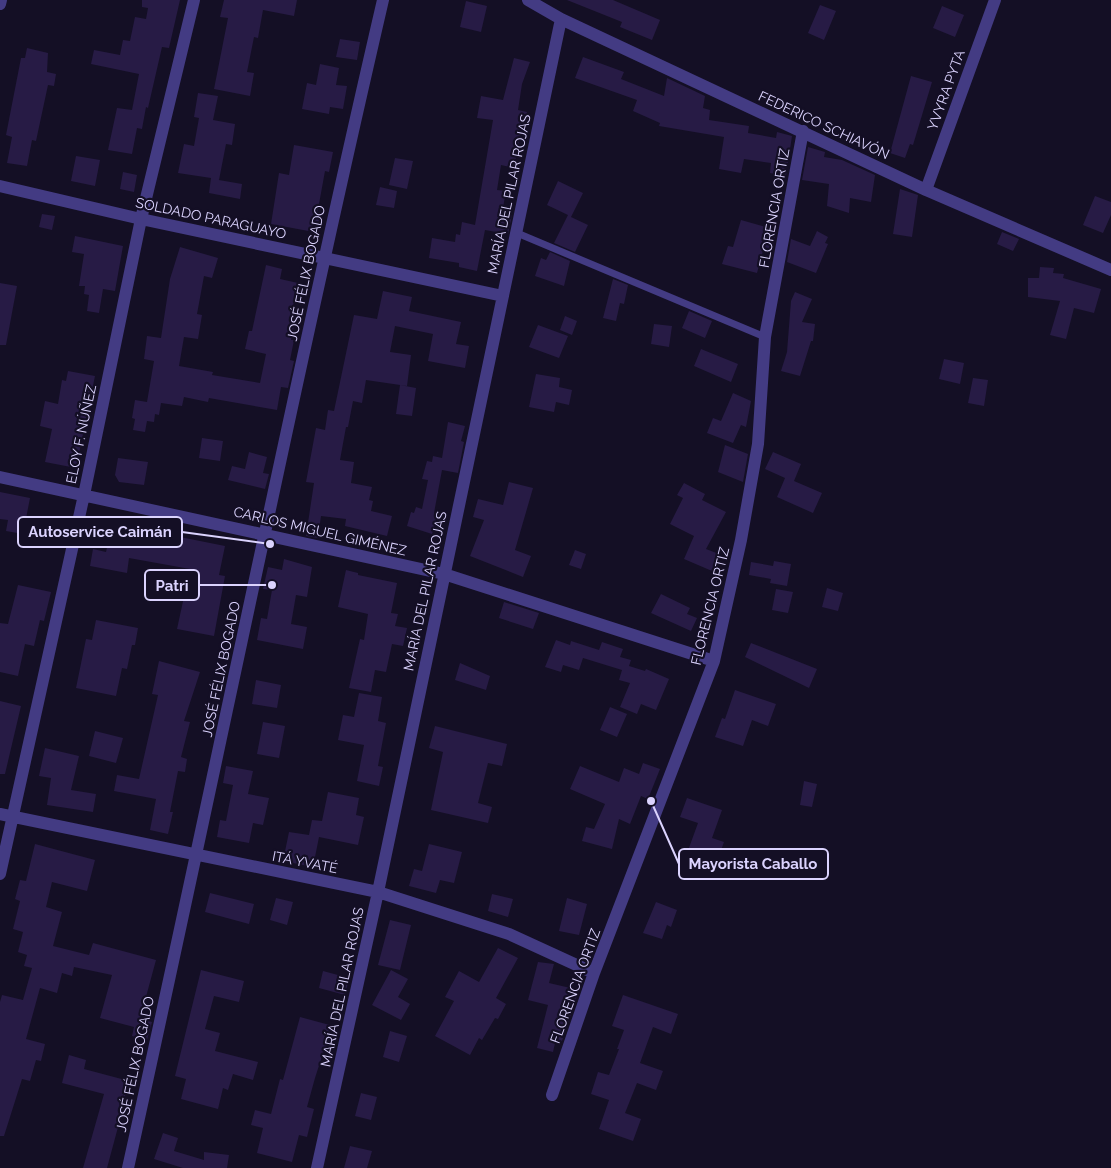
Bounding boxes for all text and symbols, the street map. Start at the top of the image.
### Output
street label: YVYRA PYTA [924,47,968,132]
street label: FEDERICO SCHIAVÓN [756,87,892,162]
street label: MARÍA DEL PILAR ROJAS [483,112,534,275]
street label: FLORENCIA ORTIZ [756,147,792,269]
street label: SOLDADO PARAGUAYO [134,194,288,242]
street label: JOSÉ FÉLIX BOGADO [283,203,328,342]
street label: ELOY F. NÚÑEZ [62,383,99,485]
street label: CARLOS MIGUEL GIMÉNEZ [232,502,408,559]
street label: MARÍA DEL PILAR ROJAS [399,509,450,672]
callout: Autoservice Caimán [18,517,182,547]
text: Autoservice Caimán [28,523,172,541]
street label: FLORENCIA ORTIZ [688,545,732,667]
callout: Patri [145,570,199,600]
text: Patri [155,577,189,595]
street label: JOSÉ FÉLIX BOGADO [198,599,243,738]
street label: ITÁ YVATÉ [271,847,339,876]
callout: Mayorista Caballo [679,849,828,879]
text: Mayorista Caballo [689,855,817,873]
street label: MARÍA DEL PILAR ROJAS [316,905,367,1068]
street label: FLORENCIA ORTIZ [547,926,603,1046]
street label: JOSÉ FÉLIX BOGADO [112,994,157,1133]

